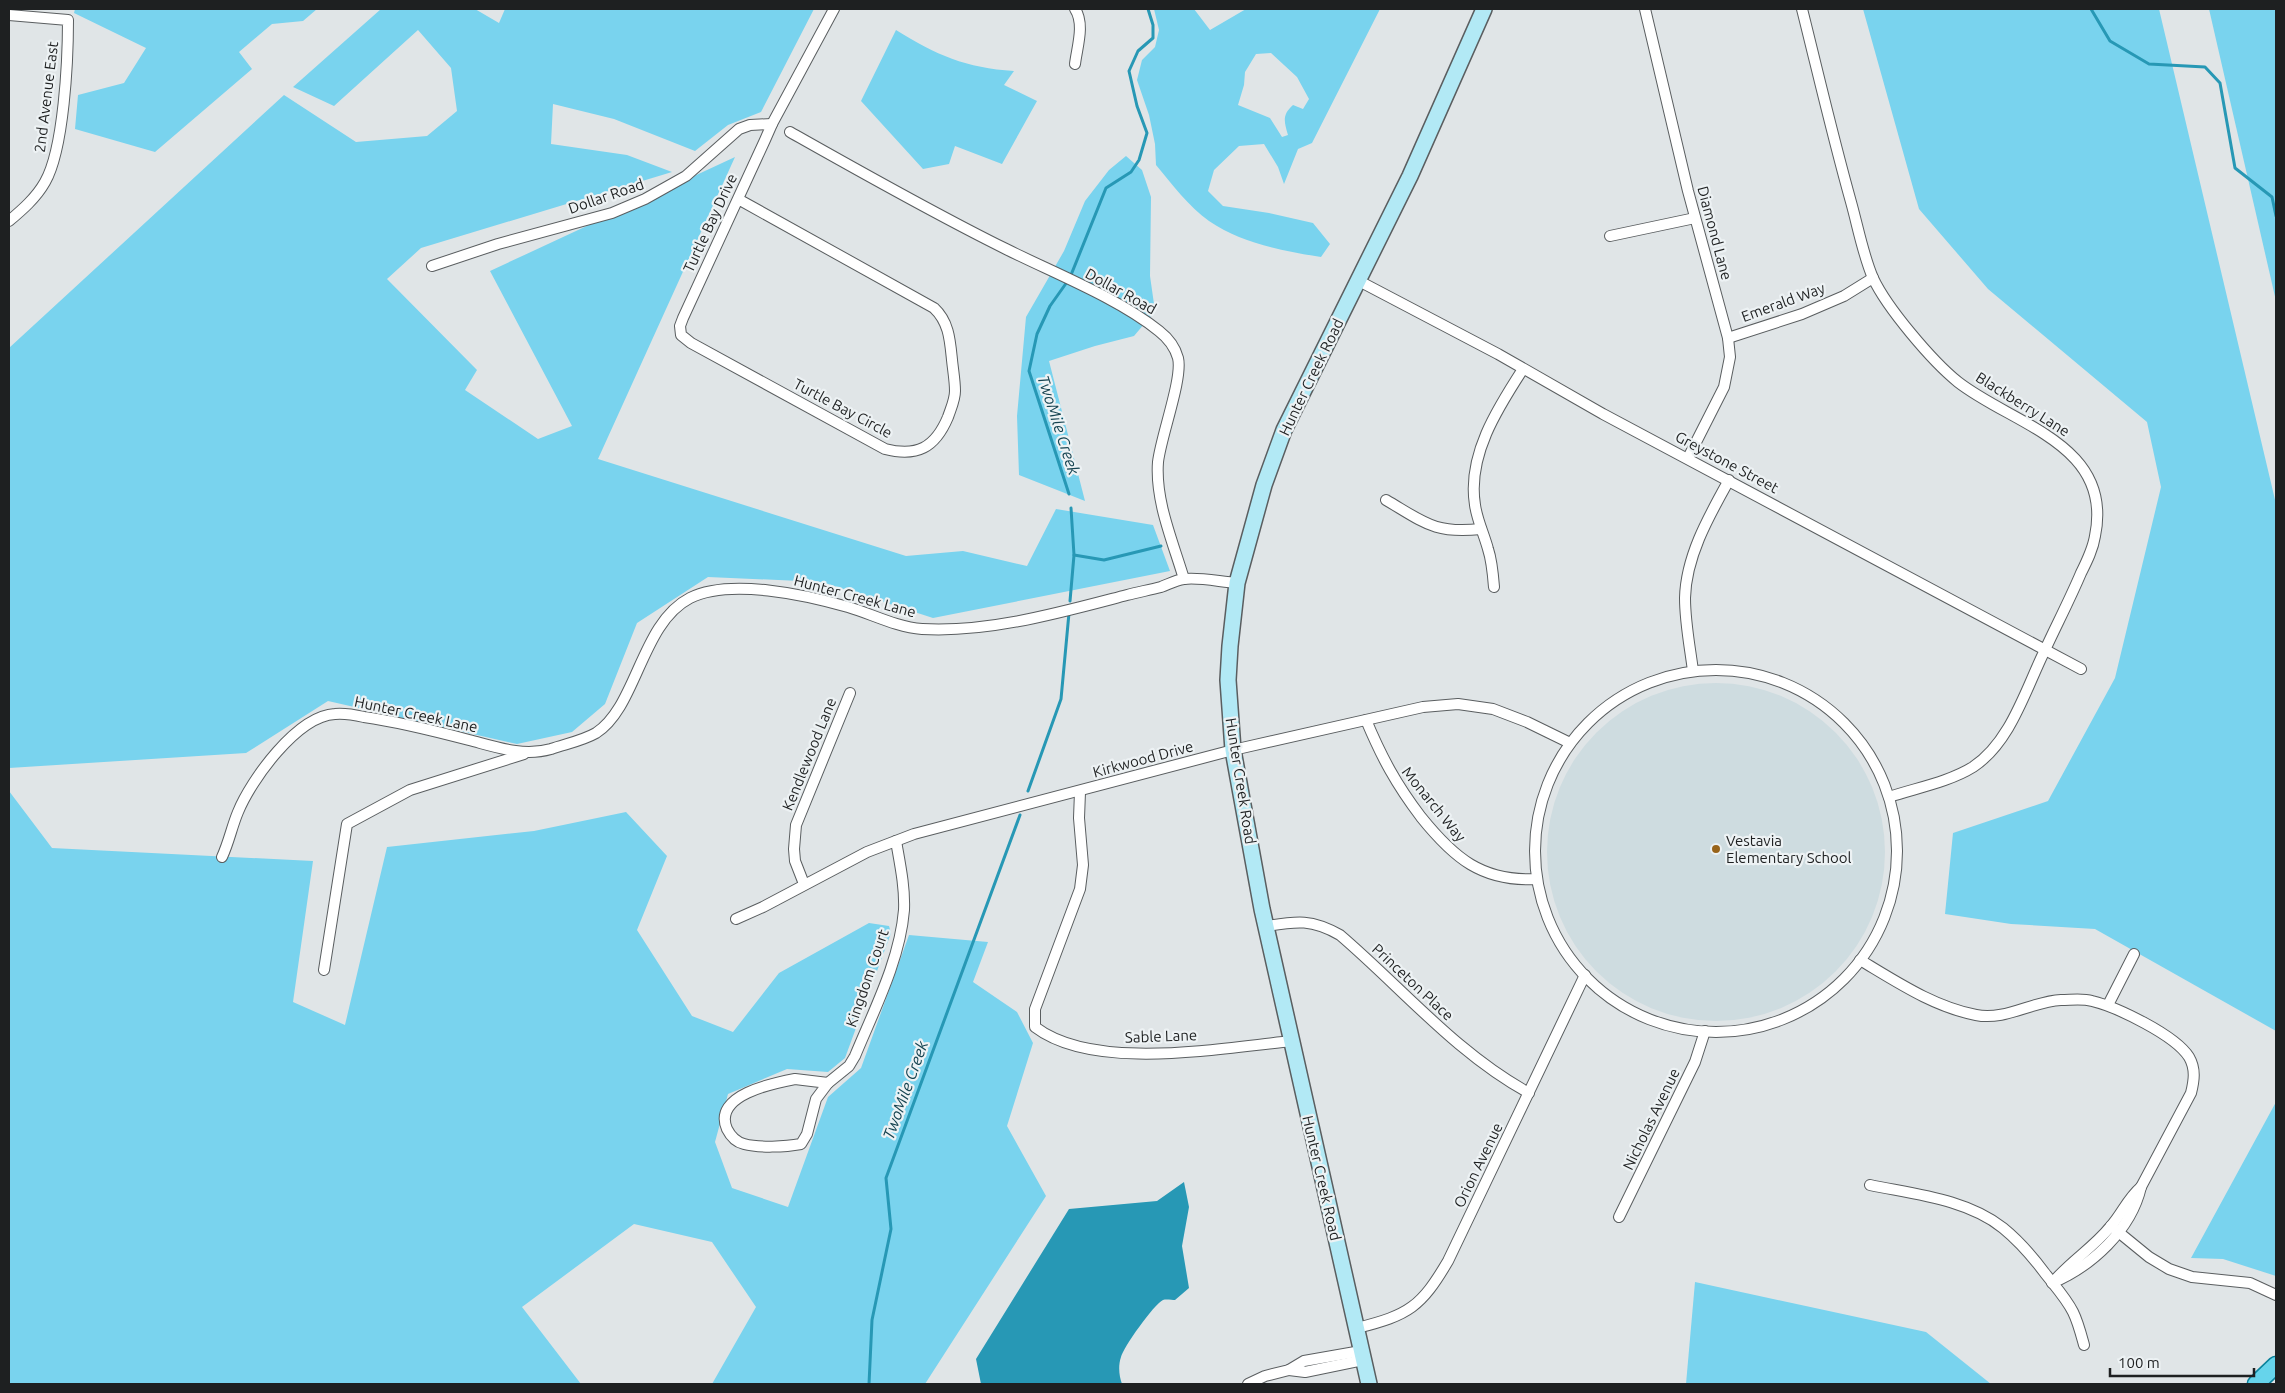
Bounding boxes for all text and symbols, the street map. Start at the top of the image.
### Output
street label: 2nd Avenue East [31,40,61,153]
street label: Turtle Bay Drive [680,171,740,275]
street label: Dollar Road [566,175,646,217]
street label: Diamond Lane [1694,184,1736,282]
street label: Dollar Road [1082,264,1160,318]
street label: Emerald Way [1739,279,1827,325]
street label: Hunter Creek Road [1275,316,1347,438]
street label: Blackberry Lane [1973,368,2073,440]
water label: TwoMile Creek [1034,373,1084,478]
street label: Turtle Bay Circle [791,375,895,441]
street label: Greystone Street [1672,428,1782,496]
street label: Hunter Creek Lane [792,572,918,620]
street label: Hunter Creek Lane [353,693,479,735]
street label: Kendlewood Lane [779,695,839,813]
street label: Hunter Creek Road [1223,717,1259,845]
street label: Kirkwood Drive [1091,737,1195,781]
street label: Monarch Way [1399,763,1469,845]
place label: Vestavia Elementary School [1726,832,1852,866]
marker: Vestavia Elementary School [1710,843,1722,855]
street label: Kingdom Court [842,927,892,1029]
street label: Princeton Place [1369,940,1457,1024]
street label: Sable Lane [1125,1026,1197,1046]
water label: TwoMile Creek [879,1037,931,1142]
street label: Nicholas Avenue [1619,1065,1683,1173]
street label: Hunter Creek Road [1299,1114,1345,1242]
street label: Orion Avenue [1450,1120,1506,1210]
scale bar [2110,1346,2254,1378]
text: 100 m [2118,1354,2160,1371]

